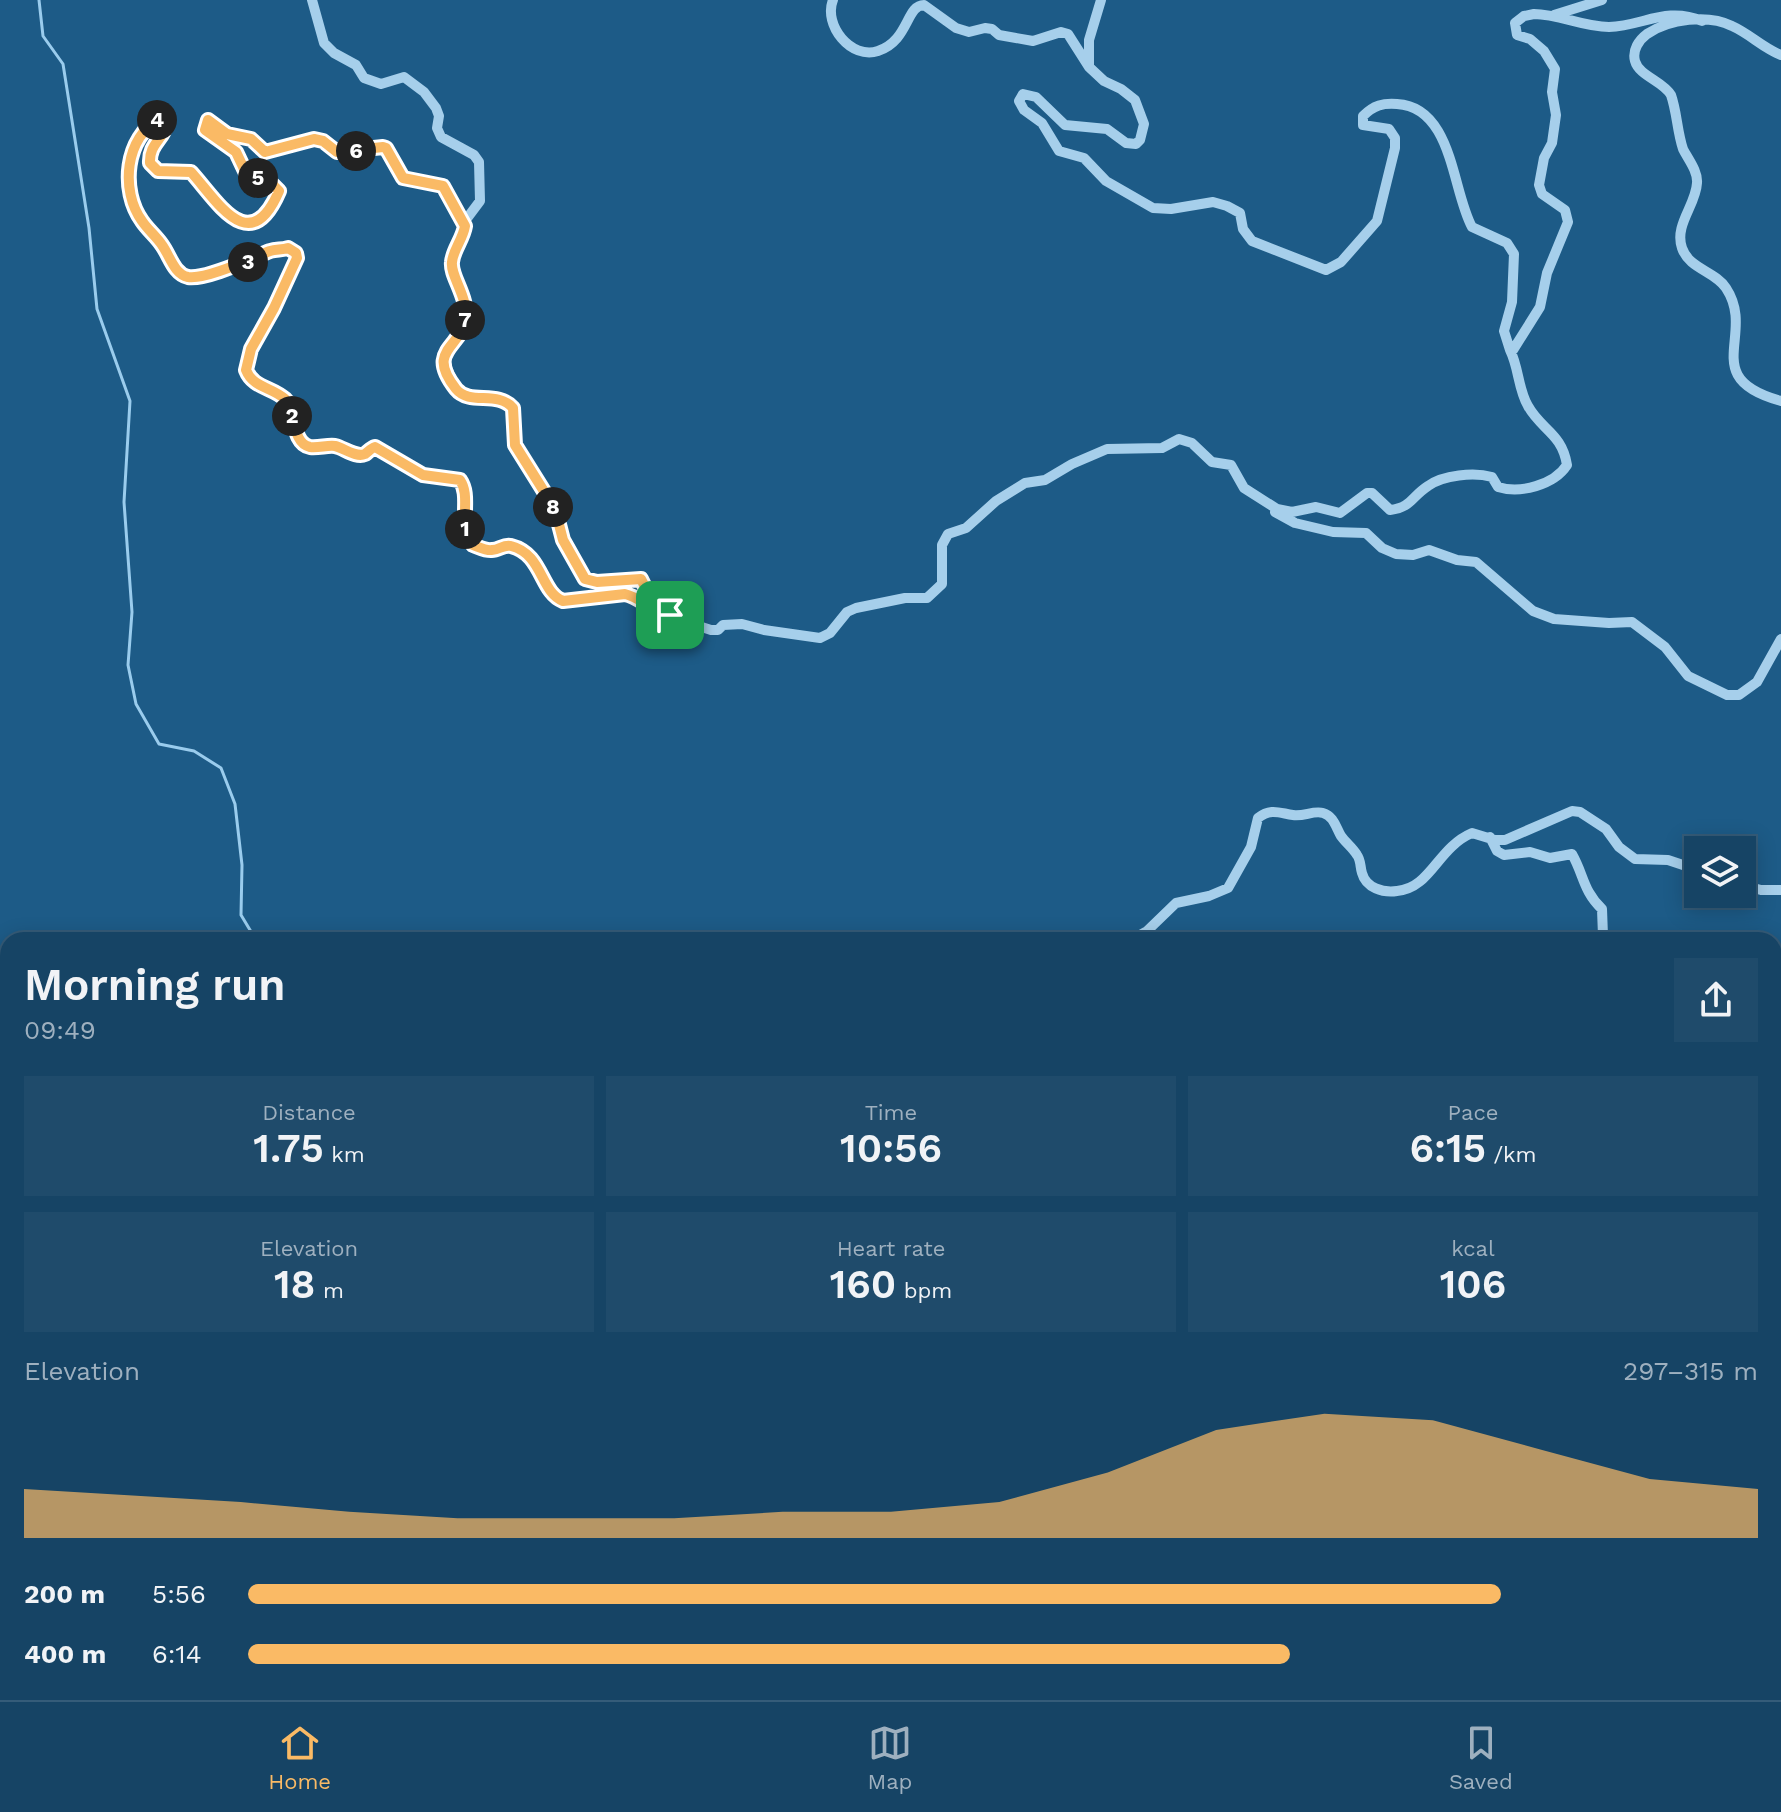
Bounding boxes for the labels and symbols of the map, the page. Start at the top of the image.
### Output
pin: 4 [137,100,177,140]
pin: 6 [336,131,376,171]
pin: 5 [238,158,278,198]
pin: 3 [228,242,268,282]
pin: 7 [445,300,485,340]
pin: 2 [272,396,312,436]
pin: 8 [533,487,573,527]
pin: 1 [445,509,485,549]
pin [636,581,704,649]

